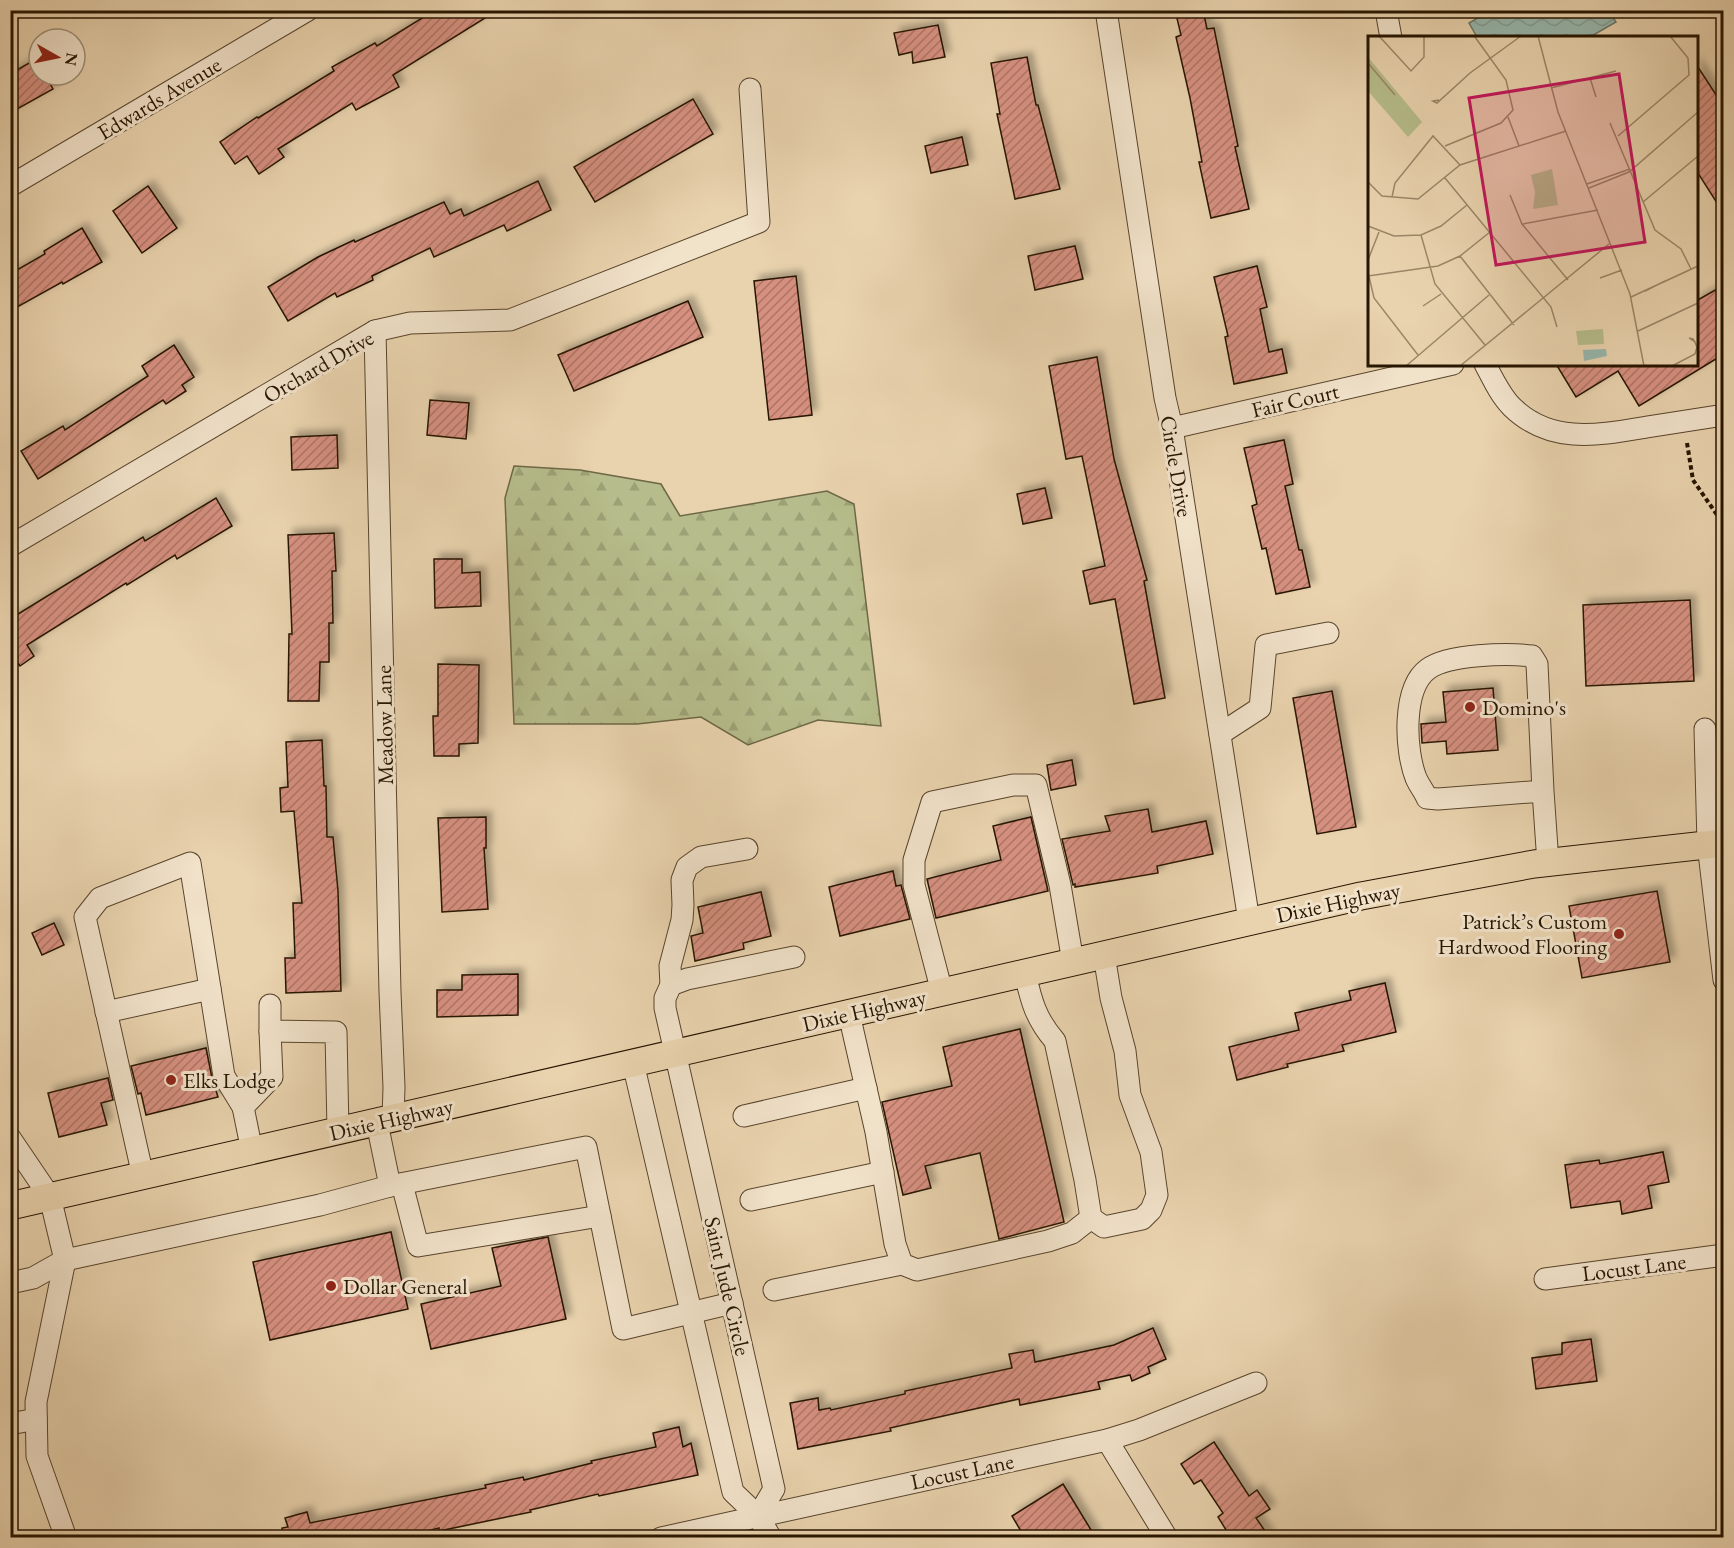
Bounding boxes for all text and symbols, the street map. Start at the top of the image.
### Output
north arrow [27,27,87,87]
inset map [1368,36,1698,366]
street label: Edwards Avenue [92,50,227,147]
text: N [60,51,83,67]
street label: Orchard Drive [258,323,379,410]
street label: Fair Court [1249,376,1342,425]
street label: Circle Drive [1153,413,1200,520]
street label: Meadow Lane [369,664,400,785]
place label: Domino's [1482,693,1566,722]
marker: Domino's [1463,700,1477,714]
street label: Dixie Highway [1273,875,1403,930]
place label: Patrick’s Custom Hardwood Flooring [1438,907,1607,961]
marker: Patrick’s Custom Hardwood Flooring [1612,927,1626,941]
street label: Dixie Highway [799,982,929,1039]
place label: Elks Lodge [183,1066,276,1095]
marker: Elks Lodge [164,1073,178,1087]
street label: Dixie Highway [326,1091,456,1148]
street label: Saint Jude Circle [697,1214,758,1359]
street label: Locust Lane [1580,1247,1688,1288]
place label: Dollar General [343,1272,467,1301]
marker: Dollar General [324,1279,338,1293]
street label: Locust Lane [908,1446,1017,1497]

